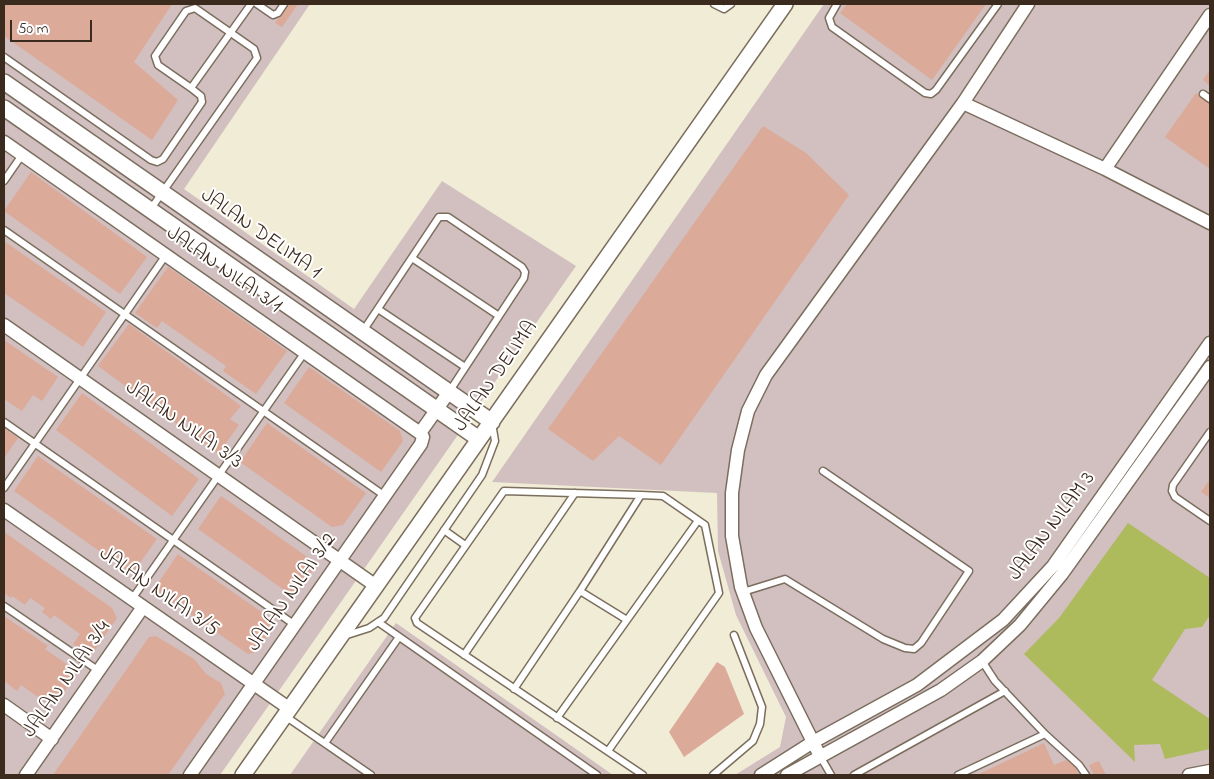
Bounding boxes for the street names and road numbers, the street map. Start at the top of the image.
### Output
street label: JALAN DELIMA 1 [195,184,325,286]
street label: JALAN NILAI 3/1 [160,222,286,320]
street label: JALAN DELIMA [449,317,545,437]
street label: JALAN NILAI 3/3 [120,376,246,476]
street label: JALAN NILAM 3 [1004,468,1102,586]
street label: JALAN NILAI 3/2 [243,529,343,657]
street label: JALAN NILAI 3/5 [93,542,223,644]
street label: JALAN NILAI 3/4 [18,617,118,743]

